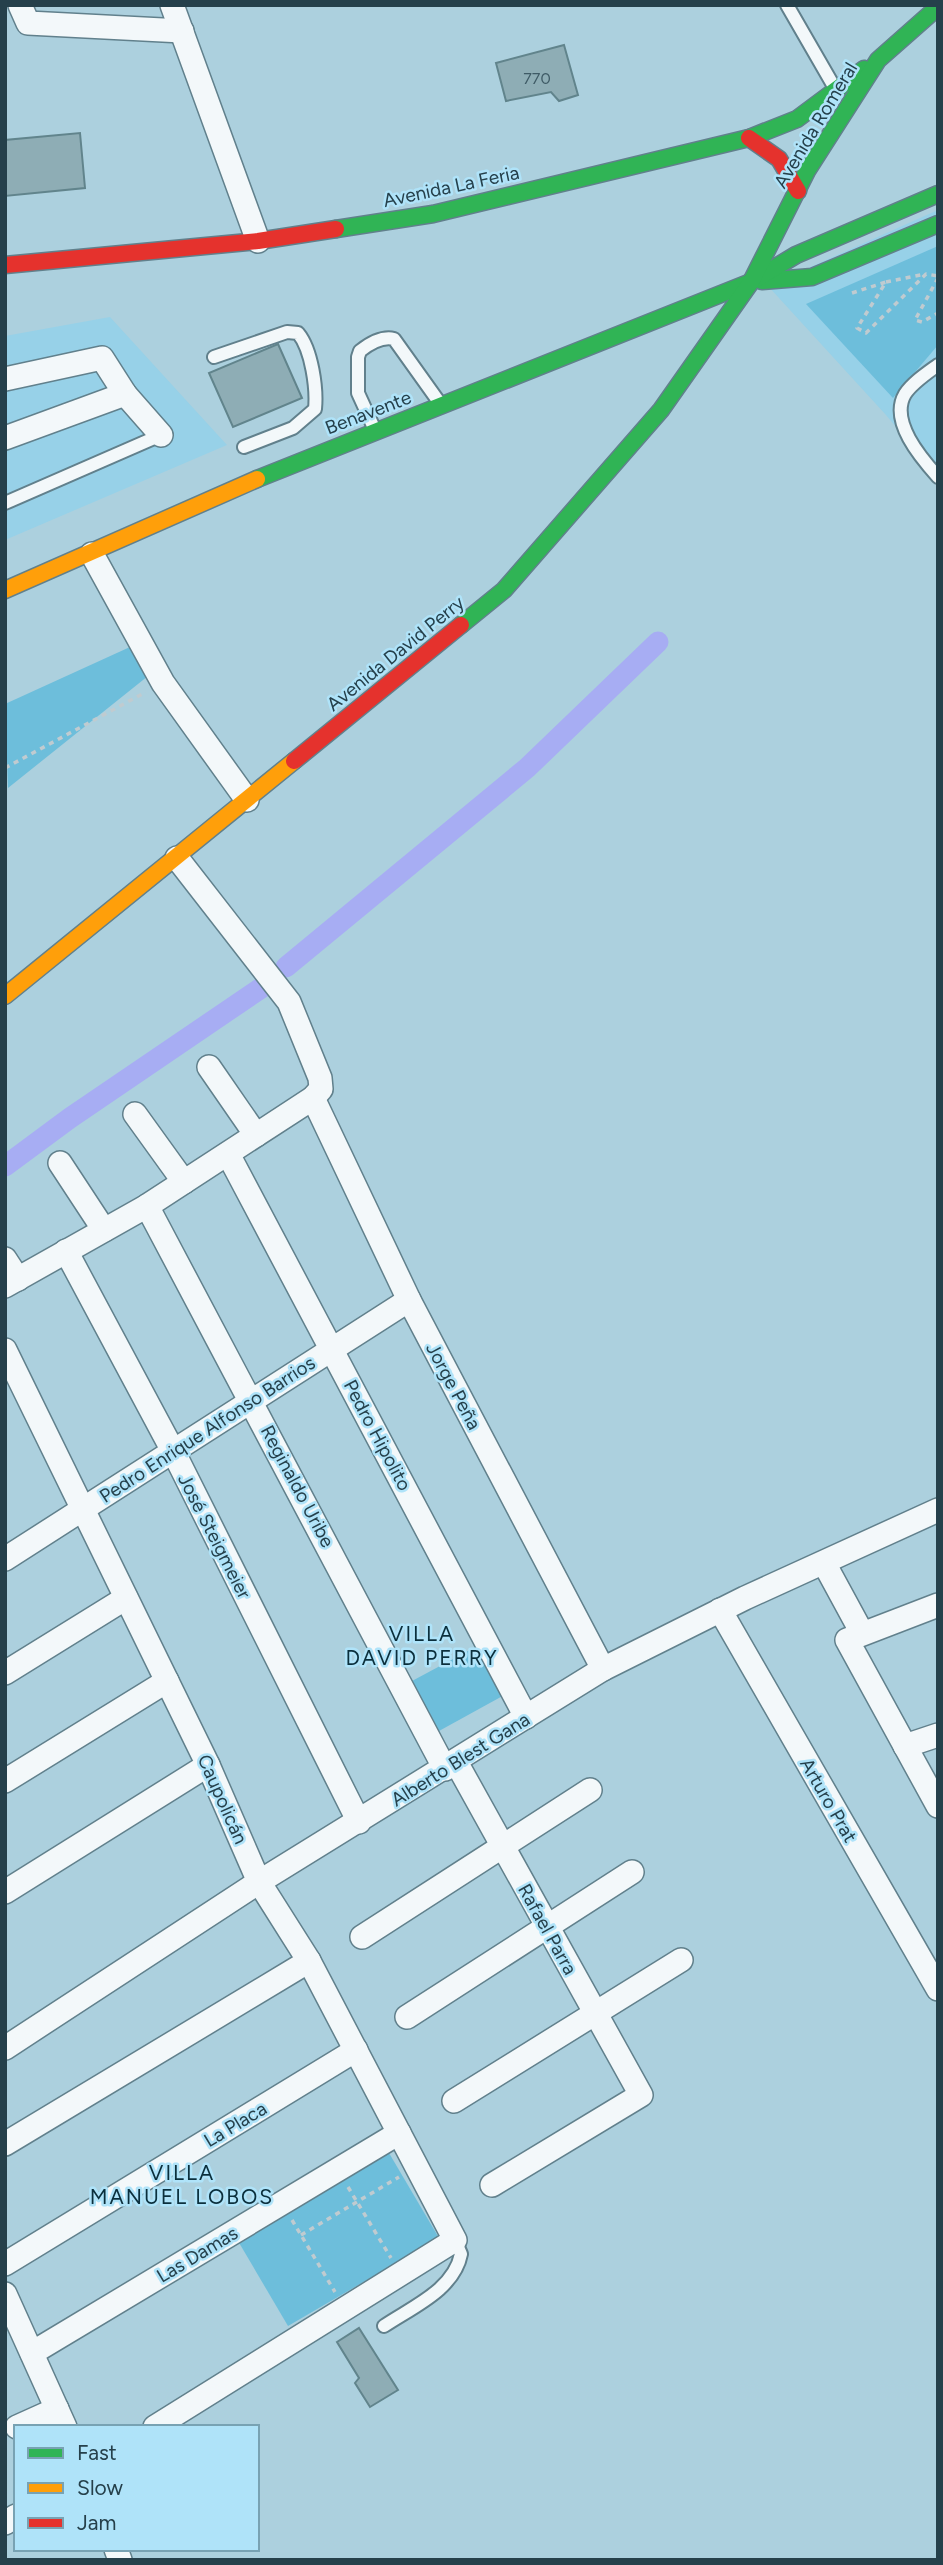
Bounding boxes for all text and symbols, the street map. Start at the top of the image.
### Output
street label: Avenida Romeral [769,58,862,192]
house number: 770 [523,69,551,88]
street label: Avenida La Feria [381,161,521,212]
street label: Benavente [322,386,414,439]
street label: Avenida David Perry [322,591,469,716]
street label: Jorge Peña [421,1339,486,1434]
street label: Pedro Enrique Alfonso Barrios [95,1351,319,1508]
street label: Pedro Hipolito [339,1376,416,1495]
street label: Reginaldo Uribe [256,1421,339,1551]
street label: José Steigmeier [173,1470,256,1603]
district label: VILLA DAVID PERRY [345,1621,499,1670]
street label: Alberto Blest Gana [387,1708,534,1811]
street label: Caupolicán [193,1751,252,1847]
street label: Arturo Prat [795,1754,862,1846]
street label: Rafael Parra [513,1880,582,1979]
street label: La Placa [200,2097,271,2152]
district label: VILLA MANUEL LOBOS [90,2160,274,2209]
street label: Las Damas [153,2221,242,2288]
legend [14,2425,259,2551]
text: Fast [77,2440,117,2465]
text: Slow [77,2475,123,2500]
text: Jam [77,2510,116,2535]

